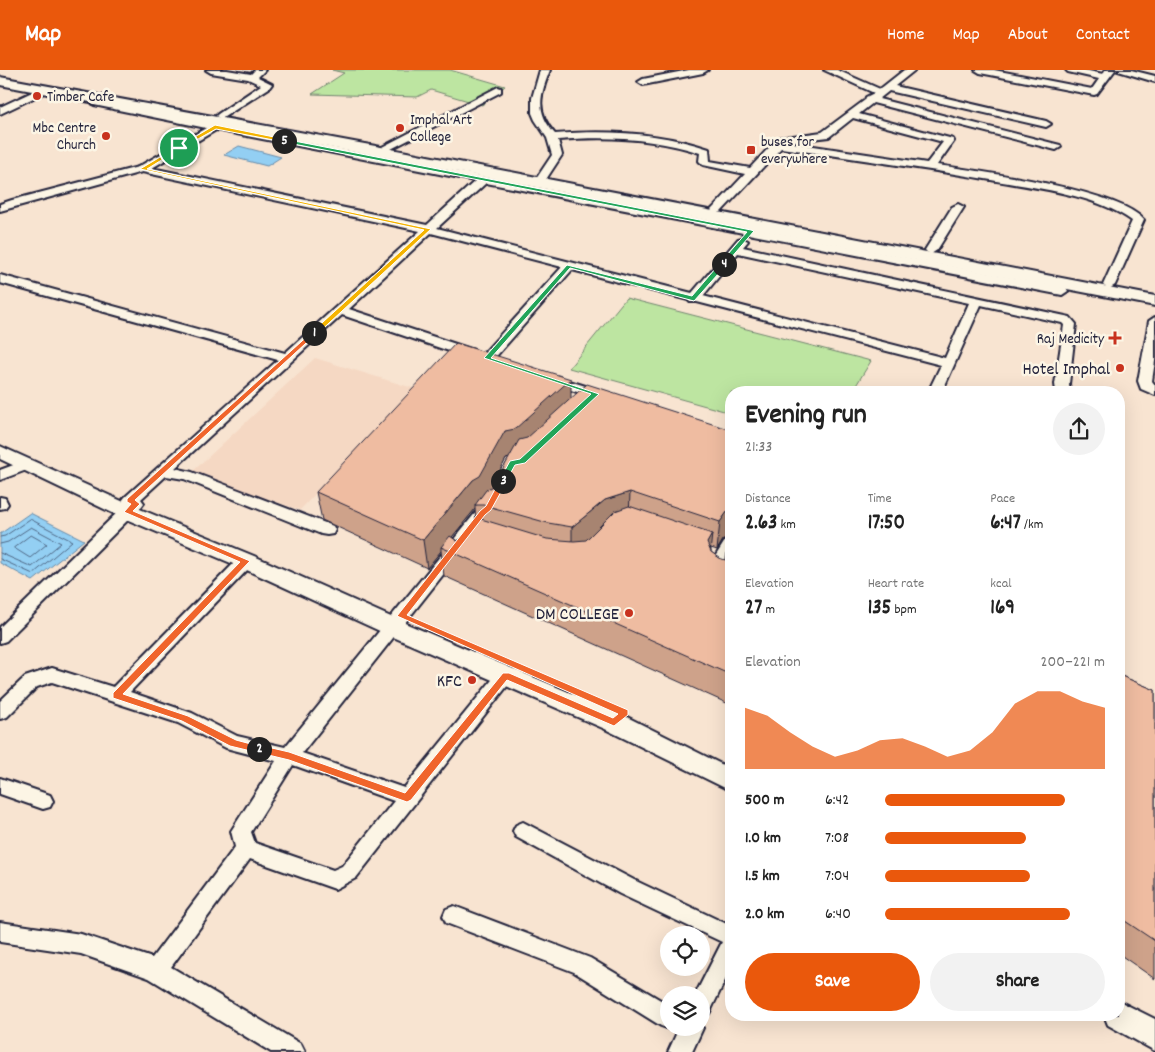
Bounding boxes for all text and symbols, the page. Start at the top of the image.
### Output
text: Map [25,18,61,52]
text: Home [887,23,924,48]
text: Map [952,23,980,48]
text: About [1008,23,1048,48]
text: Contact [1076,23,1130,48]
place label: Timber Cafe [47,87,115,109]
marker: Timber Cafe [31,90,43,102]
place label: Imphal Art College [410,110,473,149]
place label: Mbc Centre Church [33,118,96,157]
marker: Imphal Art College [394,122,406,134]
pin [158,127,200,169]
pin: 5 [272,128,296,154]
marker: Mbc Centre Church [100,130,112,142]
text: 5 [281,131,288,151]
place label: buses for everywhere [761,132,828,171]
icon: arrive [165,134,193,162]
marker: buses for everywhere [745,144,757,156]
pin: 4 [712,252,736,276]
text: 4 [722,254,727,274]
pin: 1 [302,320,326,346]
text: 1 [313,323,316,343]
place label: Raj Medicity [1037,329,1105,351]
marker: Raj Medicity [1108,331,1122,345]
place label: Hotel Imphal [1023,358,1111,383]
marker: Hotel Imphal [1114,362,1126,374]
text: Evening run [745,397,867,437]
button: share [1053,403,1105,455]
text: 21:33 [745,436,772,459]
pin: 3 [490,468,516,494]
text: 3 [500,471,507,491]
text: Distance [745,489,791,509]
text: Time [868,489,892,509]
text: Pace [990,489,1015,509]
text: 2.63 [745,509,777,539]
text: 17:50 [868,509,905,539]
text: 6:47 [990,509,1021,539]
text: km [777,515,796,535]
text: /km [1021,515,1043,535]
text: Elevation [745,574,794,594]
text: Heart rate [868,574,924,594]
text: kcal [990,574,1012,594]
text: 27 [745,594,762,624]
text: 135 [868,594,891,624]
text: 169 [990,594,1015,624]
text: m [762,600,775,620]
text: bpm [891,600,917,620]
place label: DM COLLEGE [536,603,619,628]
marker: DM COLLEGE [623,607,635,619]
text: Elevation [745,651,801,674]
text: 200–221 m [1040,651,1105,674]
place label: KFC [437,670,462,695]
marker: KFC [466,674,478,686]
pin: 2 [246,736,272,762]
text: 2 [256,739,263,759]
text: 500 m [745,789,785,812]
text: 6:42 [825,789,849,812]
text: 1.0 km [745,827,781,850]
text: 7:08 [825,827,849,850]
text: 1.5 km [745,865,780,888]
text: 7:04 [825,865,849,888]
text: 2.0 km [745,903,785,926]
text: 6:40 [825,903,851,926]
map controls [660,926,710,1036]
button: locate [660,926,710,976]
button: Save [745,953,920,1011]
button: Share [930,953,1105,1011]
button: layers [660,986,710,1036]

